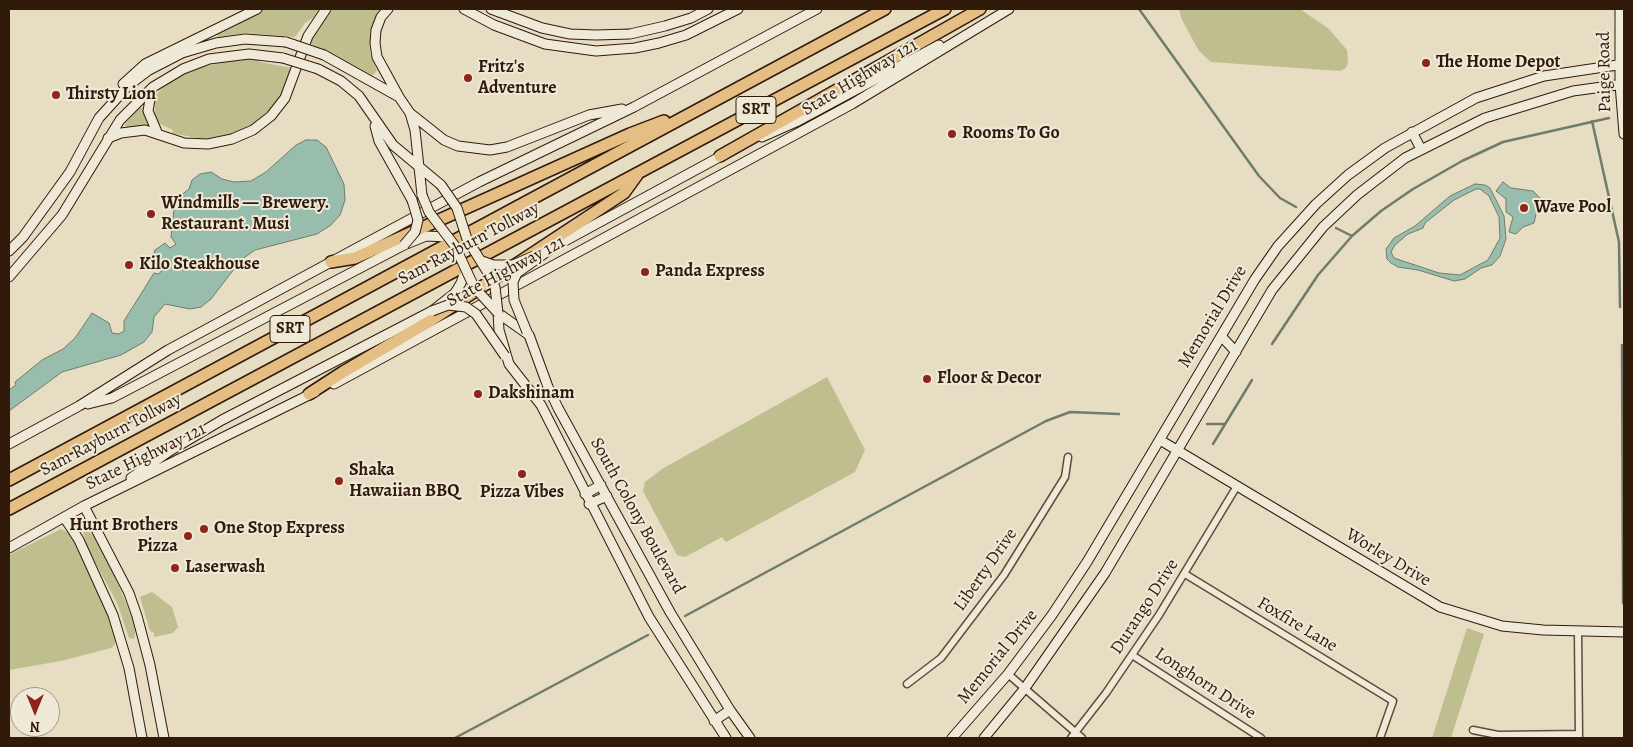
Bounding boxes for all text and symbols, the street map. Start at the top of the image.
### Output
street label: Paige Road [1593,31,1617,113]
street label: State Highway 121 [798,35,922,121]
place label: The Home Depot [1436,52,1560,74]
place label: Fritz's Adventure [478,57,556,100]
marker: The Home Depot [1420,57,1432,69]
marker: Fritz's Adventure [462,72,474,84]
place label: Thirsty Lion [66,84,156,106]
marker: Thirsty Lion [50,89,62,101]
road number: SRT [736,96,776,124]
place label: Rooms To Go [962,123,1060,145]
marker: Rooms To Go [946,128,958,140]
place label: Windmills — Brewery. Restaurant. Musi [161,193,330,235]
place label: Wave Pool [1534,197,1611,219]
street label: Sam Rayburn Tollway [395,198,543,290]
marker: Wave Pool [1518,202,1530,214]
marker: Windmills — Brewery. Restaurant. Musi [145,208,157,220]
street label: State Highway 121 [443,232,569,312]
place label: Kilo Steakhouse [139,254,260,276]
marker: Kilo Steakhouse [123,259,135,271]
place label: Panda Express [655,261,765,283]
street label: Memorial Drive [1174,262,1252,372]
marker: Panda Express [639,266,651,278]
road number: SRT [270,316,310,342]
place label: Floor & Decor [937,368,1042,390]
marker: Floor & Decor [921,373,933,385]
place label: Dakshinam [488,383,575,405]
marker: Dakshinam [472,388,484,400]
street label: Sam Rayburn Tollway [37,389,185,481]
street label: State Highway 121 [82,419,210,495]
street label: South Colony Boulevard [585,434,689,598]
place label: Shaka Hawaiian BBQ [349,460,460,502]
marker: Pizza Vibes [516,468,528,480]
marker: Shaka Hawaiian BBQ [333,475,345,487]
place label: Pizza Vibes [480,482,564,504]
place label: Hunt Brothers Pizza [69,515,178,558]
place label: One Stop Express [214,518,345,540]
marker: One Stop Express [198,523,210,535]
street label: Liberty Drive [950,524,1022,616]
street label: Worley Drive [1341,524,1435,592]
marker: Hunt Brothers Pizza [182,530,194,542]
street label: Durango Drive [1106,555,1184,659]
place label: Laserwash [185,557,265,579]
marker: Laserwash [169,562,181,574]
street label: Foxfire Lane [1253,593,1341,657]
street label: Memorial Drive [953,605,1043,709]
street label: Longhorn Drive [1150,643,1260,725]
north arrow [10,687,60,737]
text: N [30,717,40,736]

